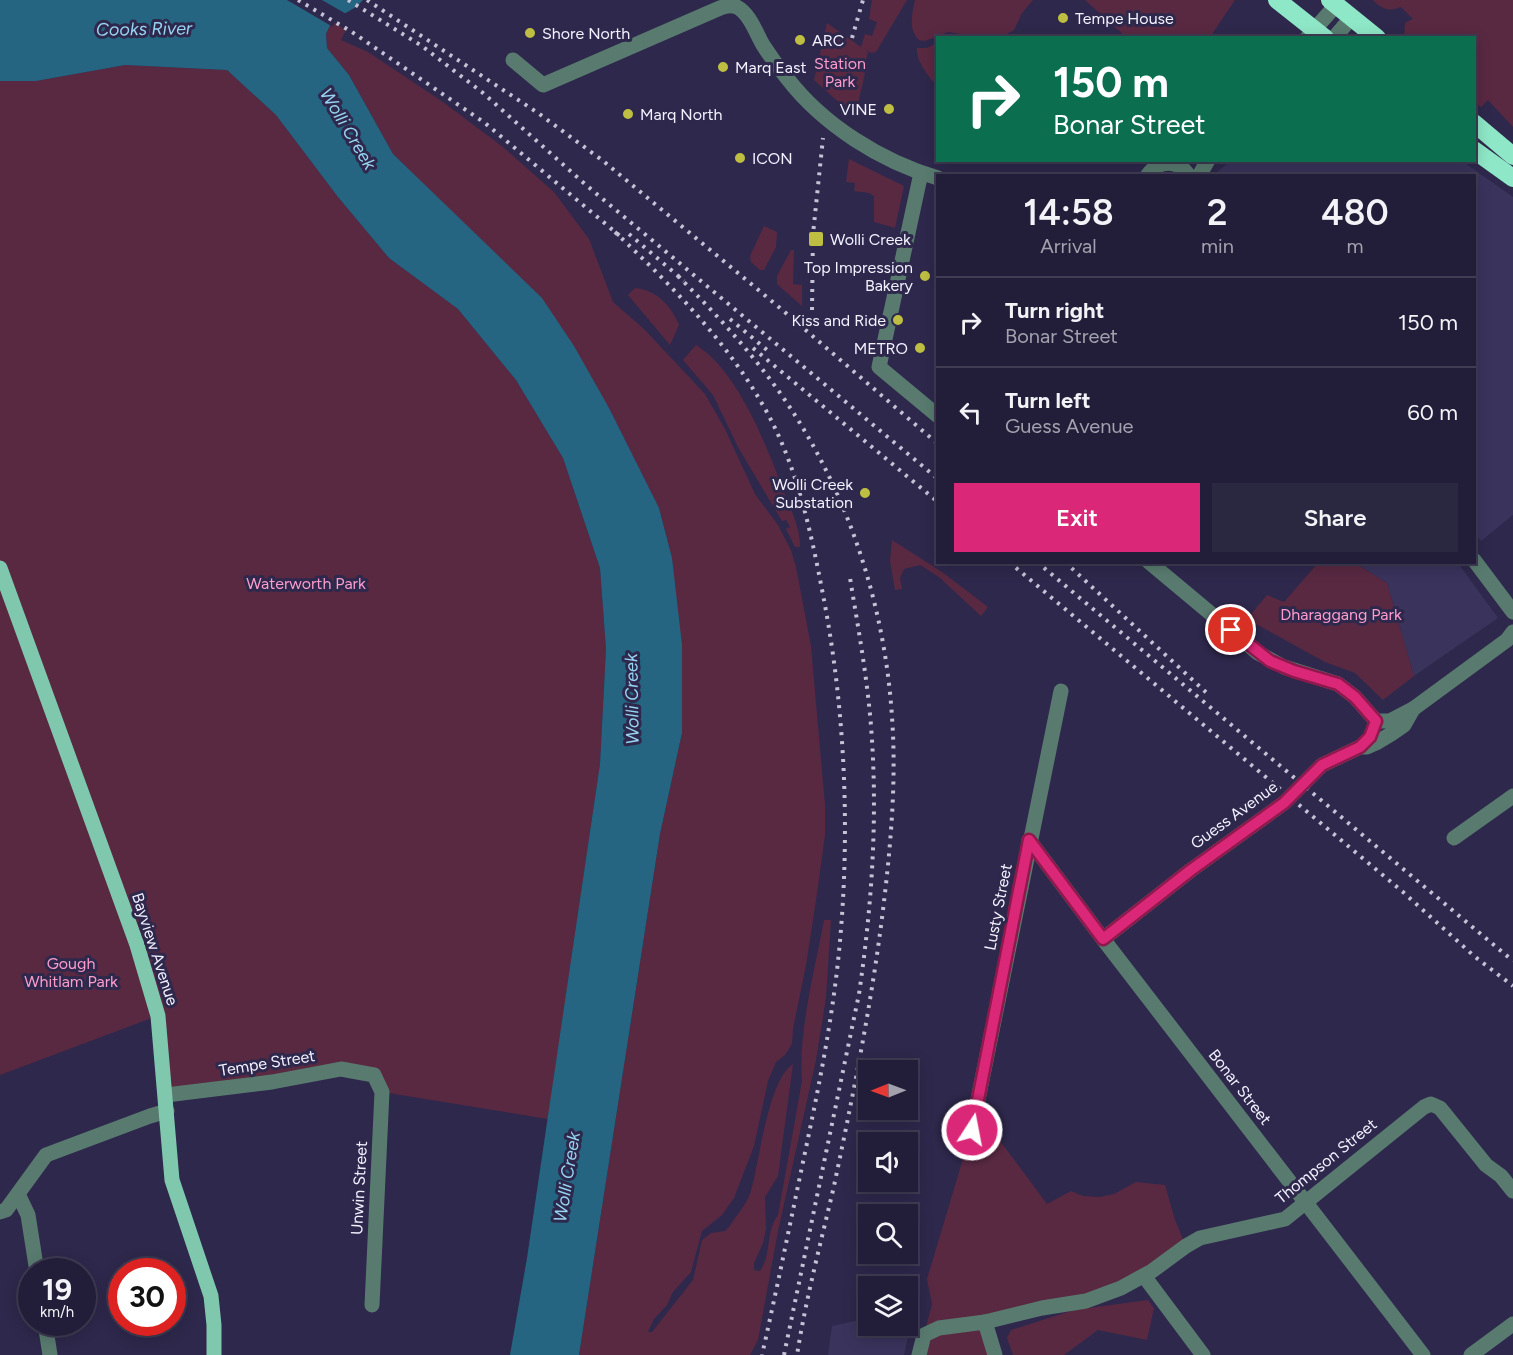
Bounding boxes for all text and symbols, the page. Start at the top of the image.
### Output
place label: Tempe House [1075,9,1174,28]
marker: Tempe House [1056,11,1070,25]
water label: Cooks River [96,17,193,41]
place label: Shore North [542,24,630,43]
marker: Shore North [523,26,537,40]
place label: ARC [812,31,844,50]
marker: ARC [793,33,807,47]
park label: Station Park [814,54,866,91]
text: 150 m [1053,57,1169,108]
place label: Marq East [735,58,806,77]
marker: Marq East [716,60,730,74]
icon: right [954,60,1032,138]
water label: Wolli Creek [315,84,382,175]
place label: VINE [840,100,877,119]
marker: VINE [882,102,896,116]
place label: Marq North [640,105,722,124]
marker: Marq North [621,107,635,121]
text: Bonar Street [1053,108,1205,141]
place label: ICON [752,149,793,168]
marker: ICON [733,151,747,165]
text: 14:58 [1023,191,1114,234]
text: 2 [1207,191,1228,234]
text: 480 [1321,191,1389,234]
marker: Wolli Creek [807,230,825,248]
place label: Wolli Creek [830,230,911,249]
text: Arrival [1040,234,1097,258]
text: min [1201,234,1234,258]
text: m [1346,234,1363,258]
place label: Top Impression Bakery [804,258,914,295]
marker: Top Impression Bakery [918,269,932,283]
text: Turn right [1005,297,1104,324]
icon: right [954,306,987,339]
text: 150 m [1398,309,1458,336]
place label: Kiss and Ride [791,311,886,330]
marker: Kiss and Ride [891,313,905,327]
text: Bonar Street [1005,324,1118,348]
place label: METRO [854,339,908,358]
marker: METRO [913,341,927,355]
text: Turn left [1005,387,1091,414]
icon: left [954,396,987,429]
text: 60 m [1407,399,1458,426]
text: Guess Avenue [1005,414,1134,438]
place label: Wolli Creek Substation [772,475,853,512]
button: Exit [954,483,1200,552]
button: Share [1212,483,1458,552]
marker: Wolli Creek Substation [858,486,872,500]
park label: Waterworth Park [246,574,366,593]
pin [1205,604,1256,655]
park label: Dharaggang Park [1280,605,1402,624]
icon: arrive [1214,613,1247,646]
water label: Wolli Creek [620,652,644,745]
street label: Guess Avenue [1187,777,1281,853]
street label: Lusty Street [980,862,1016,952]
street label: Bayview Avenue [128,890,182,1008]
park label: Gough Whitlam Park [24,954,118,991]
street label: Tempe Street [218,1046,316,1080]
street label: Bonar Street [1205,1046,1275,1128]
north arrow [858,1060,918,1120]
map controls [858,1060,918,1336]
position arrow [940,1098,1004,1162]
street label: Thompson Street [1272,1114,1380,1208]
water label: Wolli Creek [549,1129,585,1224]
button: sound [858,1132,918,1192]
street label: Unwin Street [347,1141,371,1235]
button: search [858,1204,918,1264]
speed limit sign: 30 [108,1258,186,1336]
text: 19 [42,1271,72,1308]
button: layers [858,1276,918,1336]
text: km/h [40,1303,74,1321]

